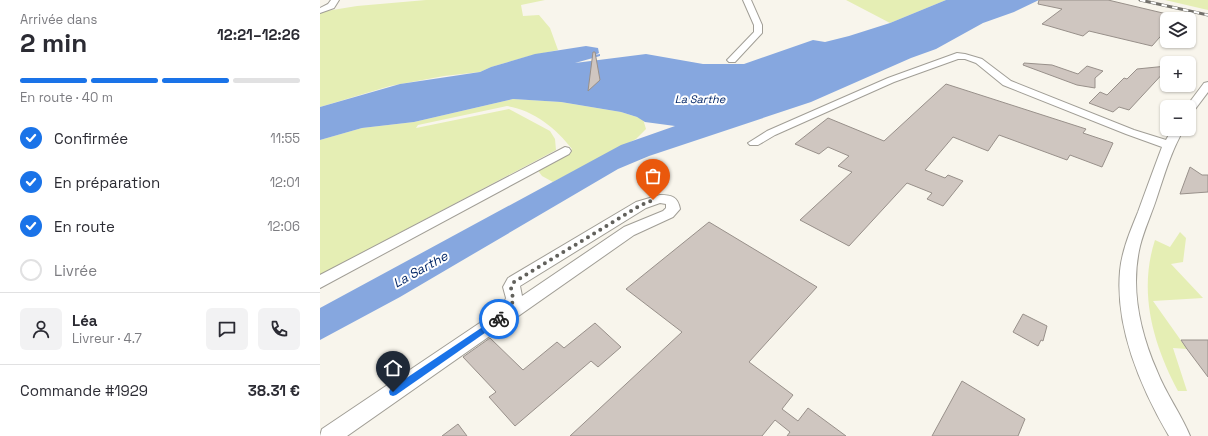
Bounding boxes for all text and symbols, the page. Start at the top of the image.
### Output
text: Arrivée dans [20,11,97,28]
map controls [1160,12,1196,136]
button: layers [1160,12,1196,48]
text: 12:21–12:26 [217,25,300,44]
text: 2 min [20,26,87,60]
button: + [1160,56,1196,92]
text: En route · 40 m [20,89,113,106]
water label: La Sarthe [675,92,726,106]
button: − [1160,100,1196,136]
icon: check [20,127,42,149]
text: Confirmée [54,129,128,148]
text: 11:55 [270,130,300,147]
pin [636,159,670,200]
icon: bag [642,165,664,187]
icon: check [20,171,42,193]
text: En préparation [54,173,160,192]
text: 12:01 [270,174,300,191]
icon: check [20,215,42,237]
text: En route [54,217,115,236]
text: 12:06 [267,218,300,235]
water label: La Sarthe [390,247,452,291]
text: Livrée [54,261,97,280]
courier [479,299,519,339]
button: person [20,308,62,350]
button: chat [206,308,248,350]
button: phone [258,308,300,350]
icon: bike [488,308,510,330]
text: Léa [72,311,97,330]
text: Livreur · 4.7 [72,330,142,347]
pin [376,351,410,392]
icon: home [382,357,404,379]
text: Commande #1929 [20,381,148,400]
text: 38.31 € [248,381,300,400]

